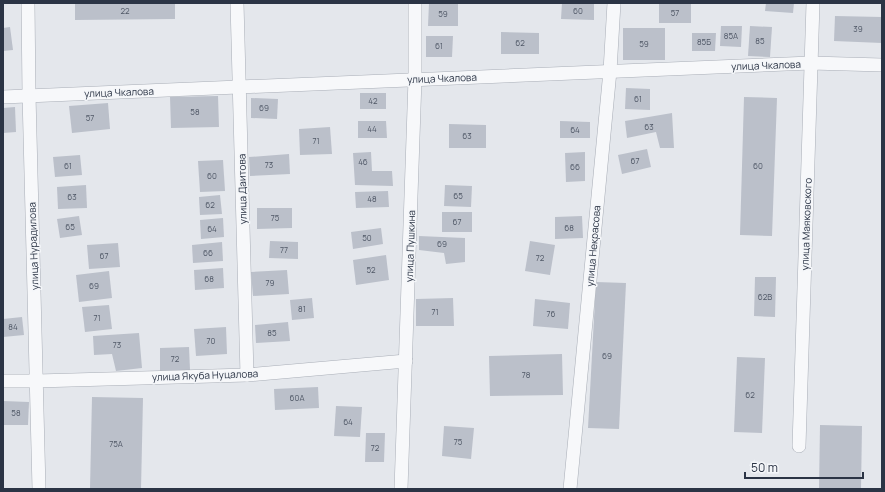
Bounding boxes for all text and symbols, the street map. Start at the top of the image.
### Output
house number: 22 [120,5,130,16]
house number: 60 [573,5,583,16]
house number: 57 [671,7,679,18]
house number: 59 [438,8,448,19]
house number: 39 [853,23,863,34]
house number: 85А [724,30,738,41]
house number: 85 [755,35,765,46]
house number: 85Б [697,36,711,47]
house number: 62 [515,37,525,48]
house number: 59 [639,38,649,49]
house number: 61 [435,40,443,51]
street label: улица Чкалова [731,57,801,73]
street label: улица Чкалова [407,70,477,86]
street label: улица Чкалова [84,84,154,100]
house number: 61 [634,93,642,104]
house number: 42 [368,95,378,106]
house number: 69 [259,102,269,113]
house number: 58 [190,106,200,117]
house number: 57 [86,112,94,123]
house number: 63 [644,121,654,132]
house number: 44 [367,123,377,134]
house number: 64 [570,124,580,135]
house number: 63 [462,130,472,141]
house number: 71 [312,135,320,146]
street label: улица Даитова [234,154,250,224]
house number: 67 [631,155,639,166]
house number: 46 [358,156,368,167]
house number: 73 [265,159,273,170]
house number: 61 [64,160,72,171]
house number: 60 [753,160,763,171]
house number: 66 [570,161,580,172]
house number: 60 [207,170,217,181]
street label: улица Маяковского [797,177,815,271]
house number: 65 [453,190,463,201]
house number: 63 [67,191,77,202]
house number: 48 [367,193,377,204]
house number: 62 [205,199,215,210]
street label: улица Нурадилова [24,202,42,290]
street label: улица Некрасова [582,205,604,287]
street label: улица Пушкина [402,210,418,282]
house number: 75 [271,212,280,223]
house number: 67 [453,216,461,227]
house number: 65 [65,221,75,232]
house number: 68 [564,222,574,233]
house number: 64 [207,223,217,234]
house number: 50 [362,232,372,243]
house number: 69 [437,238,447,249]
house number: 77 [280,244,288,255]
house number: 66 [203,247,213,258]
house number: 67 [100,250,108,261]
house number: 72 [536,252,545,263]
house number: 52 [367,264,376,275]
house number: 68 [204,273,214,284]
house number: 79 [266,277,275,288]
house number: 69 [89,280,99,291]
house number: 62В [758,291,772,302]
house number: 81 [298,303,306,314]
house number: 71 [431,306,439,317]
house number: 76 [547,308,556,319]
house number: 71 [93,312,101,323]
house number: 84 [8,321,18,332]
house number: 85 [267,327,277,338]
house number: 70 [207,335,216,346]
house number: 73 [113,339,121,350]
house number: 69 [602,350,612,361]
house number: 72 [171,353,180,364]
street label: улица Якуба Нуцалова [151,366,259,384]
house number: 78 [522,369,531,380]
house number: 62 [745,389,755,400]
house number: 60А [290,392,304,403]
house number: 58 [11,407,21,418]
house number: 64 [343,416,353,427]
house number: 75 [454,436,463,447]
house number: 75А [109,438,123,449]
house number: 72 [371,442,380,453]
scale bar [745,454,863,480]
text: 50 m [751,459,778,476]

